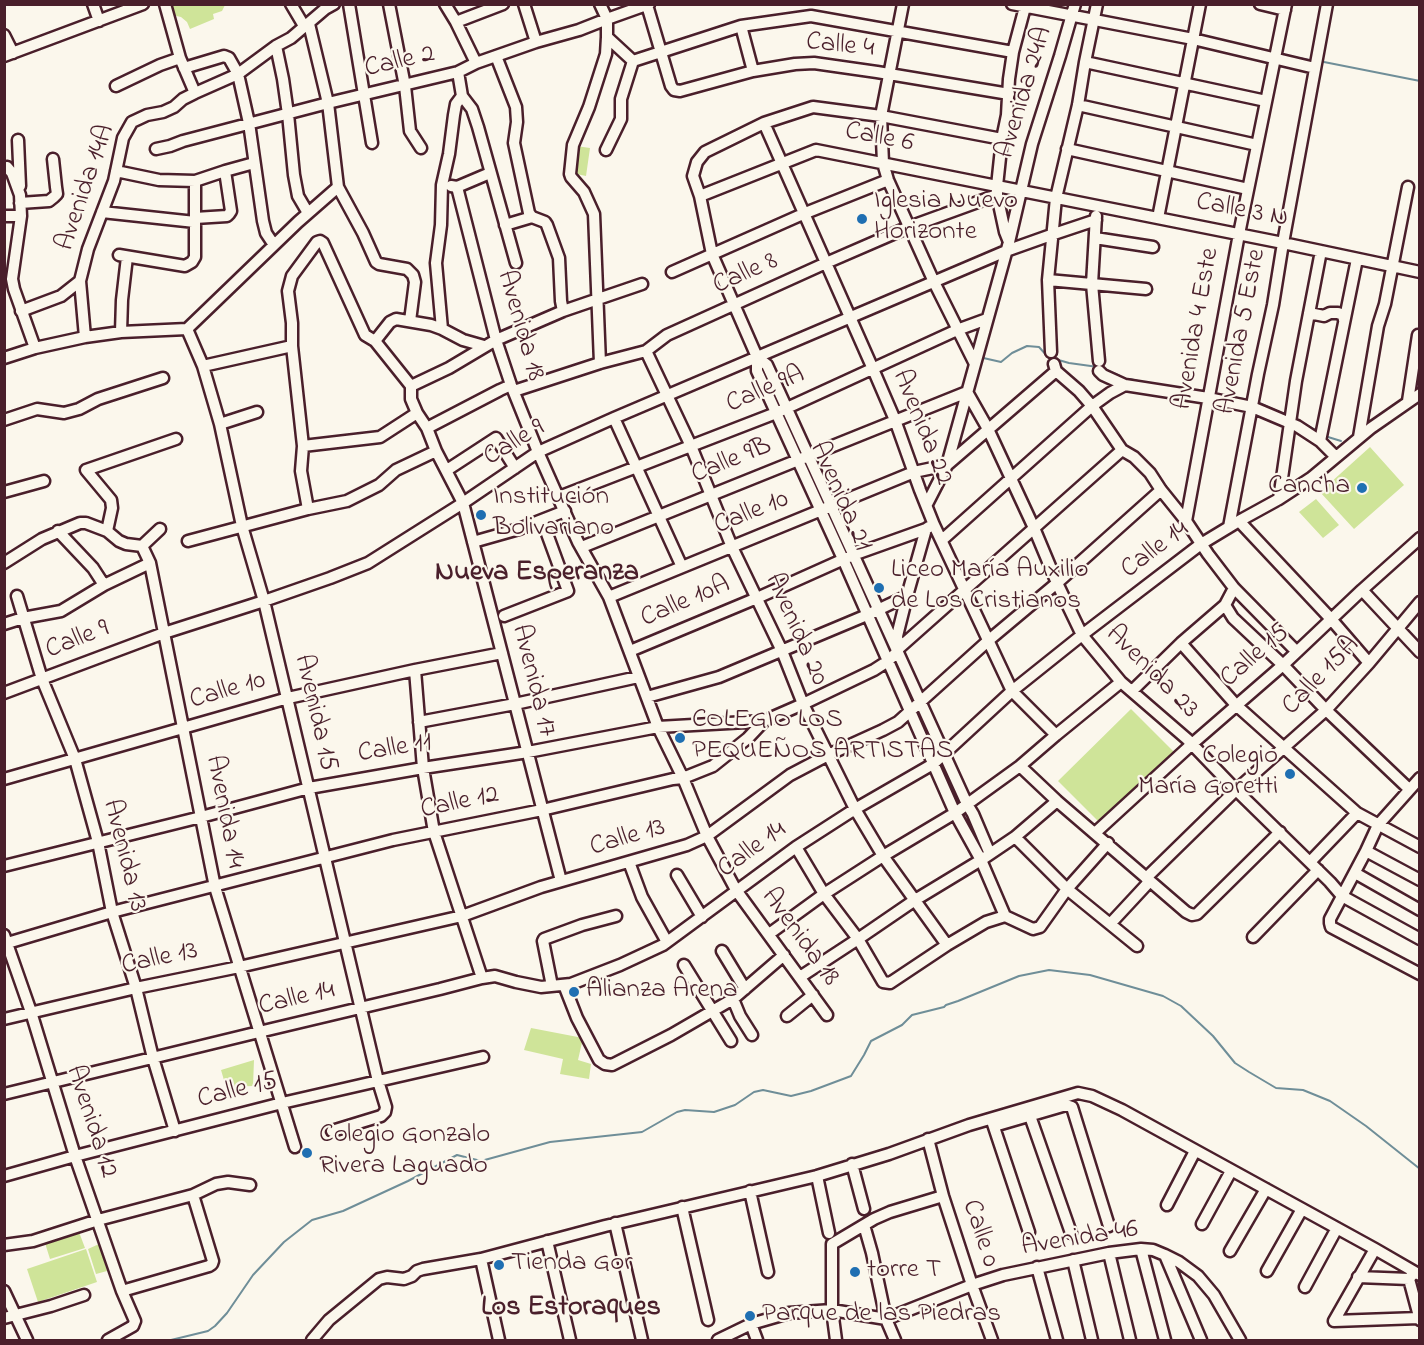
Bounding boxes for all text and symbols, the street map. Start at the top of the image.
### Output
street label: Avenida 24A [991,23,1061,163]
street label: Calle 4 [804,27,876,67]
street label: Calle 2 [362,39,438,87]
street label: Calle 6 [842,116,916,162]
street label: Avenida 14A [50,121,124,255]
place label: Iglesia Nuevo Horizonte [874,187,1018,250]
street label: Calle 3 N [1193,187,1291,237]
marker: Iglesia Nuevo Horizonte [855,212,869,226]
street label: Calle 8 [709,246,783,304]
street label: Avenida 4 Este [1168,246,1228,412]
street label: Avenida 5 Este [1211,246,1275,418]
street label: Avenida 18 [488,267,550,385]
street label: Calle 9A [722,360,810,422]
street label: Avenida 22 [883,366,959,490]
street label: Calle 9 [479,413,551,475]
street label: Calle 9B [687,431,777,493]
street label: Avenida 21 [800,437,878,557]
place label: Cancha [1268,472,1350,504]
marker: Cancha [1355,481,1369,495]
place label: Institución Bolivariano [493,483,614,546]
street label: Calle 10 [710,484,794,544]
marker: Institución Bolivariano [474,508,488,522]
street label: Calle 14 [1115,515,1197,587]
place label: Liceo María Auxilio de Los Cristianos [891,556,1089,619]
district label: Nueva Esperanza [435,557,639,591]
street label: Avenida 20 [756,569,834,691]
street label: Calle 10A [636,570,736,636]
marker: Liceo María Auxilio de Los Cristianos [872,581,886,595]
street label: Calle 9 [42,614,114,668]
street label: Calle 15 [1215,618,1297,696]
street label: Avenida 23 [1097,619,1205,727]
street label: Avenida 17 [502,622,562,740]
street label: Calle 15A [1276,631,1368,723]
street label: Avenida 15 [285,652,343,774]
street label: Calle 10 [186,666,270,718]
place label: COLEGIO LOS PEQUEÑOS ARTISTAS [692,706,953,769]
street label: Calle 11 [356,728,434,772]
marker: COLEGIO LOS PEQUEÑOS ARTISTAS [673,731,687,745]
place label: Colegio María Goretti [1138,742,1278,805]
street label: Avenida 14 [196,753,250,871]
marker: Colegio María Goretti [1283,767,1297,781]
street label: Calle 12 [418,780,502,828]
street label: Avenida 13 [93,797,153,915]
street label: Calle 13 [586,813,670,865]
street label: Calle 14 [712,815,794,887]
street label: Avenida 18 [753,883,845,993]
street label: Calle 13 [119,936,201,984]
street label: Calle 14 [256,976,338,1024]
place label: Alianza Arena [586,976,738,1008]
marker: Alianza Arena [567,985,581,999]
street label: Avenida 12 [57,1062,123,1182]
street label: Calle 15 [195,1066,281,1118]
place label: Colegio Gonzalo Rivera Laguado [319,1121,490,1184]
marker: Colegio Gonzalo Rivera Laguado [300,1146,314,1160]
street label: Calle 0 [953,1196,1005,1272]
street label: Avenida 46 [1019,1215,1141,1265]
place label: Tienda Gor [511,1249,633,1281]
place label: torre T [867,1256,941,1288]
marker: Tienda Gor [492,1258,506,1272]
marker: torre T [848,1265,862,1279]
district label: Los Estoraques [481,1292,661,1326]
place label: Parque de las Piedras [762,1300,1001,1332]
marker: Parque de las Piedras [743,1309,757,1323]

